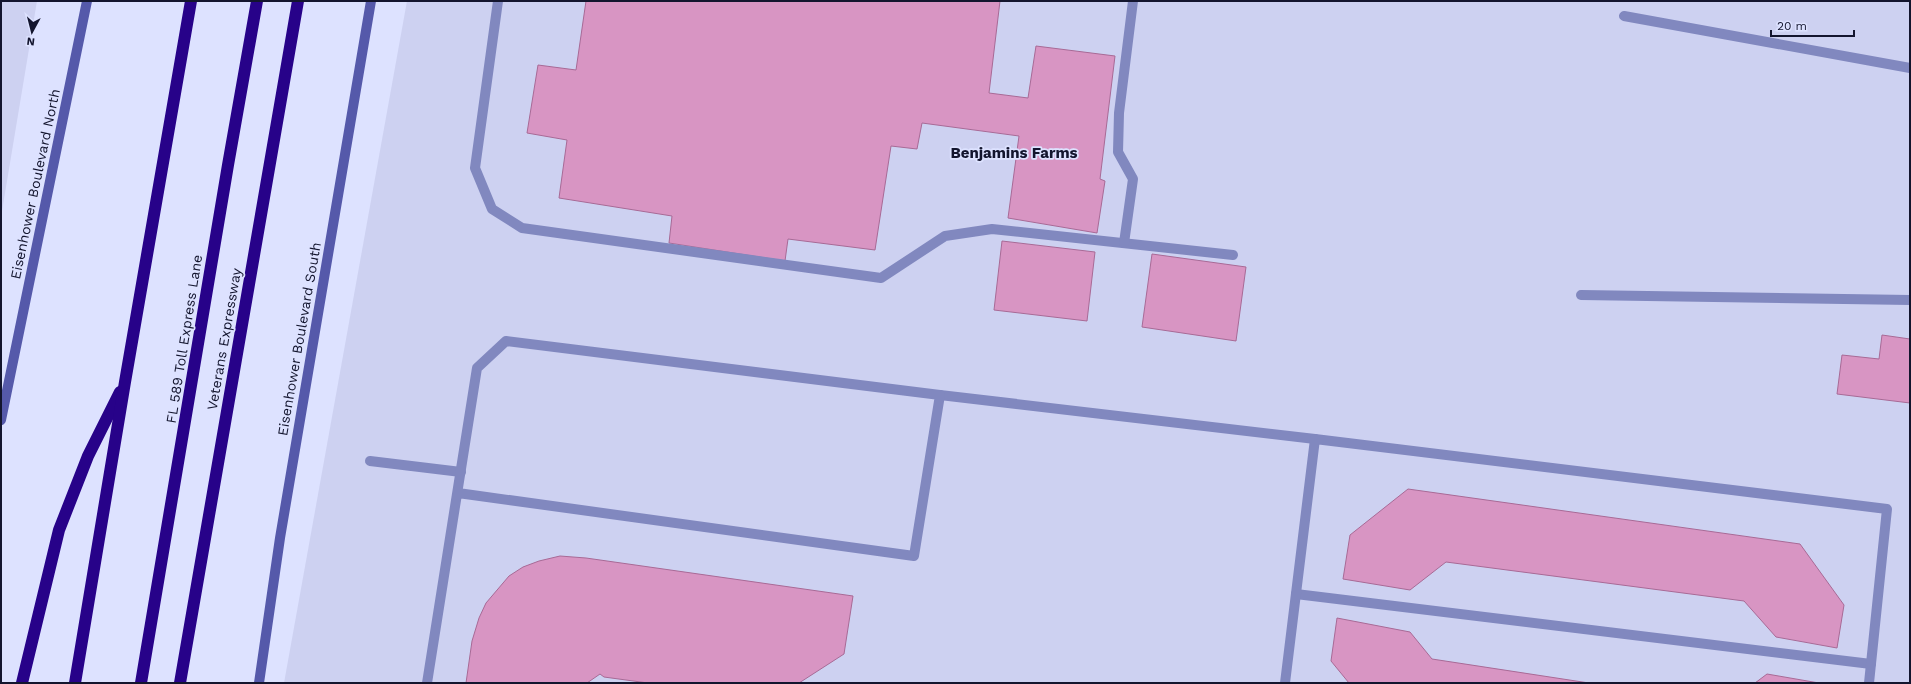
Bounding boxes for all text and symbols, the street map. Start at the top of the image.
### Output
north arrow [12,12,52,52]
scale bar [1771,12,1854,38]
text: 20 m [1777,19,1807,33]
text: N [26,34,36,48]
street label: Eisenhower Boulevard North [7,87,63,281]
district label: Benjamins Farms [950,144,1078,162]
street label: Eisenhower Boulevard South [274,241,324,437]
street label: FL 589 Toll Express Lane [163,254,205,424]
street label: Veterans Expressway [204,266,245,411]

